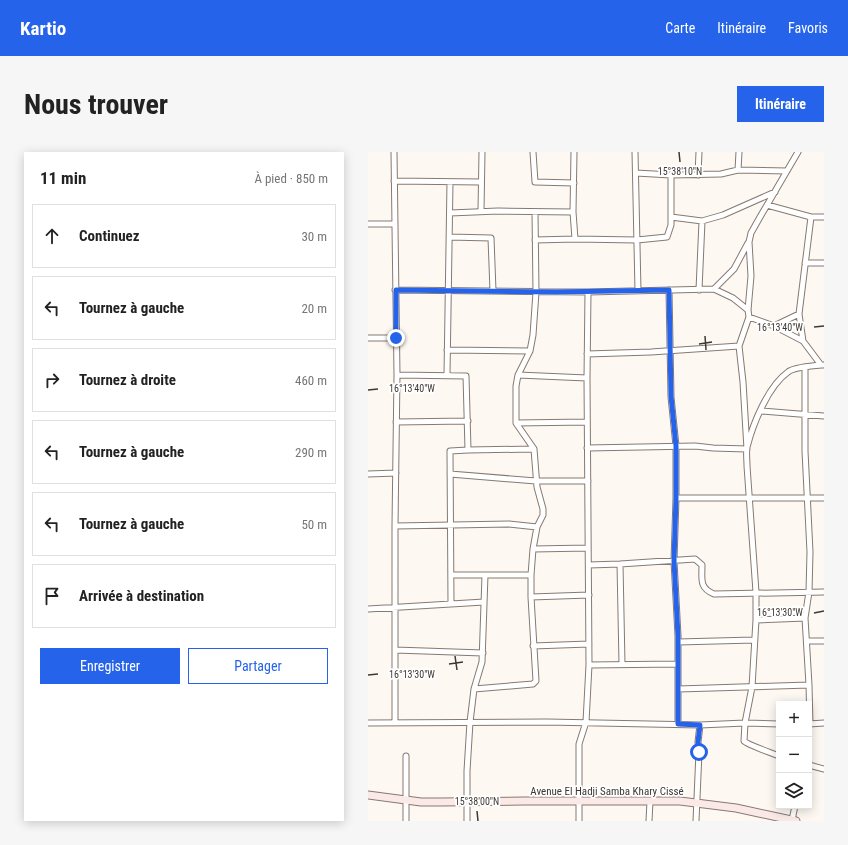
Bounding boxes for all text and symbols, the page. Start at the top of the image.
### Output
text: Kartio [20,17,66,40]
text: Carte [665,20,695,36]
text: Itinéraire [717,20,766,36]
text: Favoris [788,20,828,36]
button: Itinéraire [737,86,824,122]
text: Nous trouver [24,88,168,121]
text: 15°38'10"N [658,166,702,177]
text: 11 min [40,168,86,188]
text: À pied · 850 m [254,171,328,186]
icon: ahead [41,225,63,247]
text: Continuez [79,227,140,245]
text: 30 m [301,229,327,244]
icon: left [41,297,63,319]
text: Tournez à gauche [79,299,184,317]
text: 20 m [301,301,327,316]
text: 16°13'40"W [757,322,803,333]
route end [387,329,405,347]
icon: right [41,369,63,391]
text: Tournez à droite [79,371,176,389]
text: 460 m [295,373,327,388]
text: 16°13'40"W [389,383,435,394]
icon: left [41,441,63,463]
text: Tournez à gauche [79,443,184,461]
text: 290 m [295,445,327,460]
icon: left [41,513,63,535]
text: Tournez à gauche [79,515,184,533]
text: 50 m [301,517,327,532]
icon: arrive [41,585,63,607]
text: Arrivée à destination [79,587,204,605]
text: 16°13'30"W [757,607,803,618]
button: Enregistrer [40,648,180,684]
button: Partager [188,648,328,684]
text: 16°13'30"W [389,669,435,680]
map controls [776,701,812,809]
button: + [776,701,812,737]
button: − [776,737,812,773]
route start [690,743,708,761]
button: layers [776,773,812,809]
street label: Avenue El Hadji Samba Khary Cissé [530,785,684,798]
text: 15°38'00"N [455,796,499,807]

